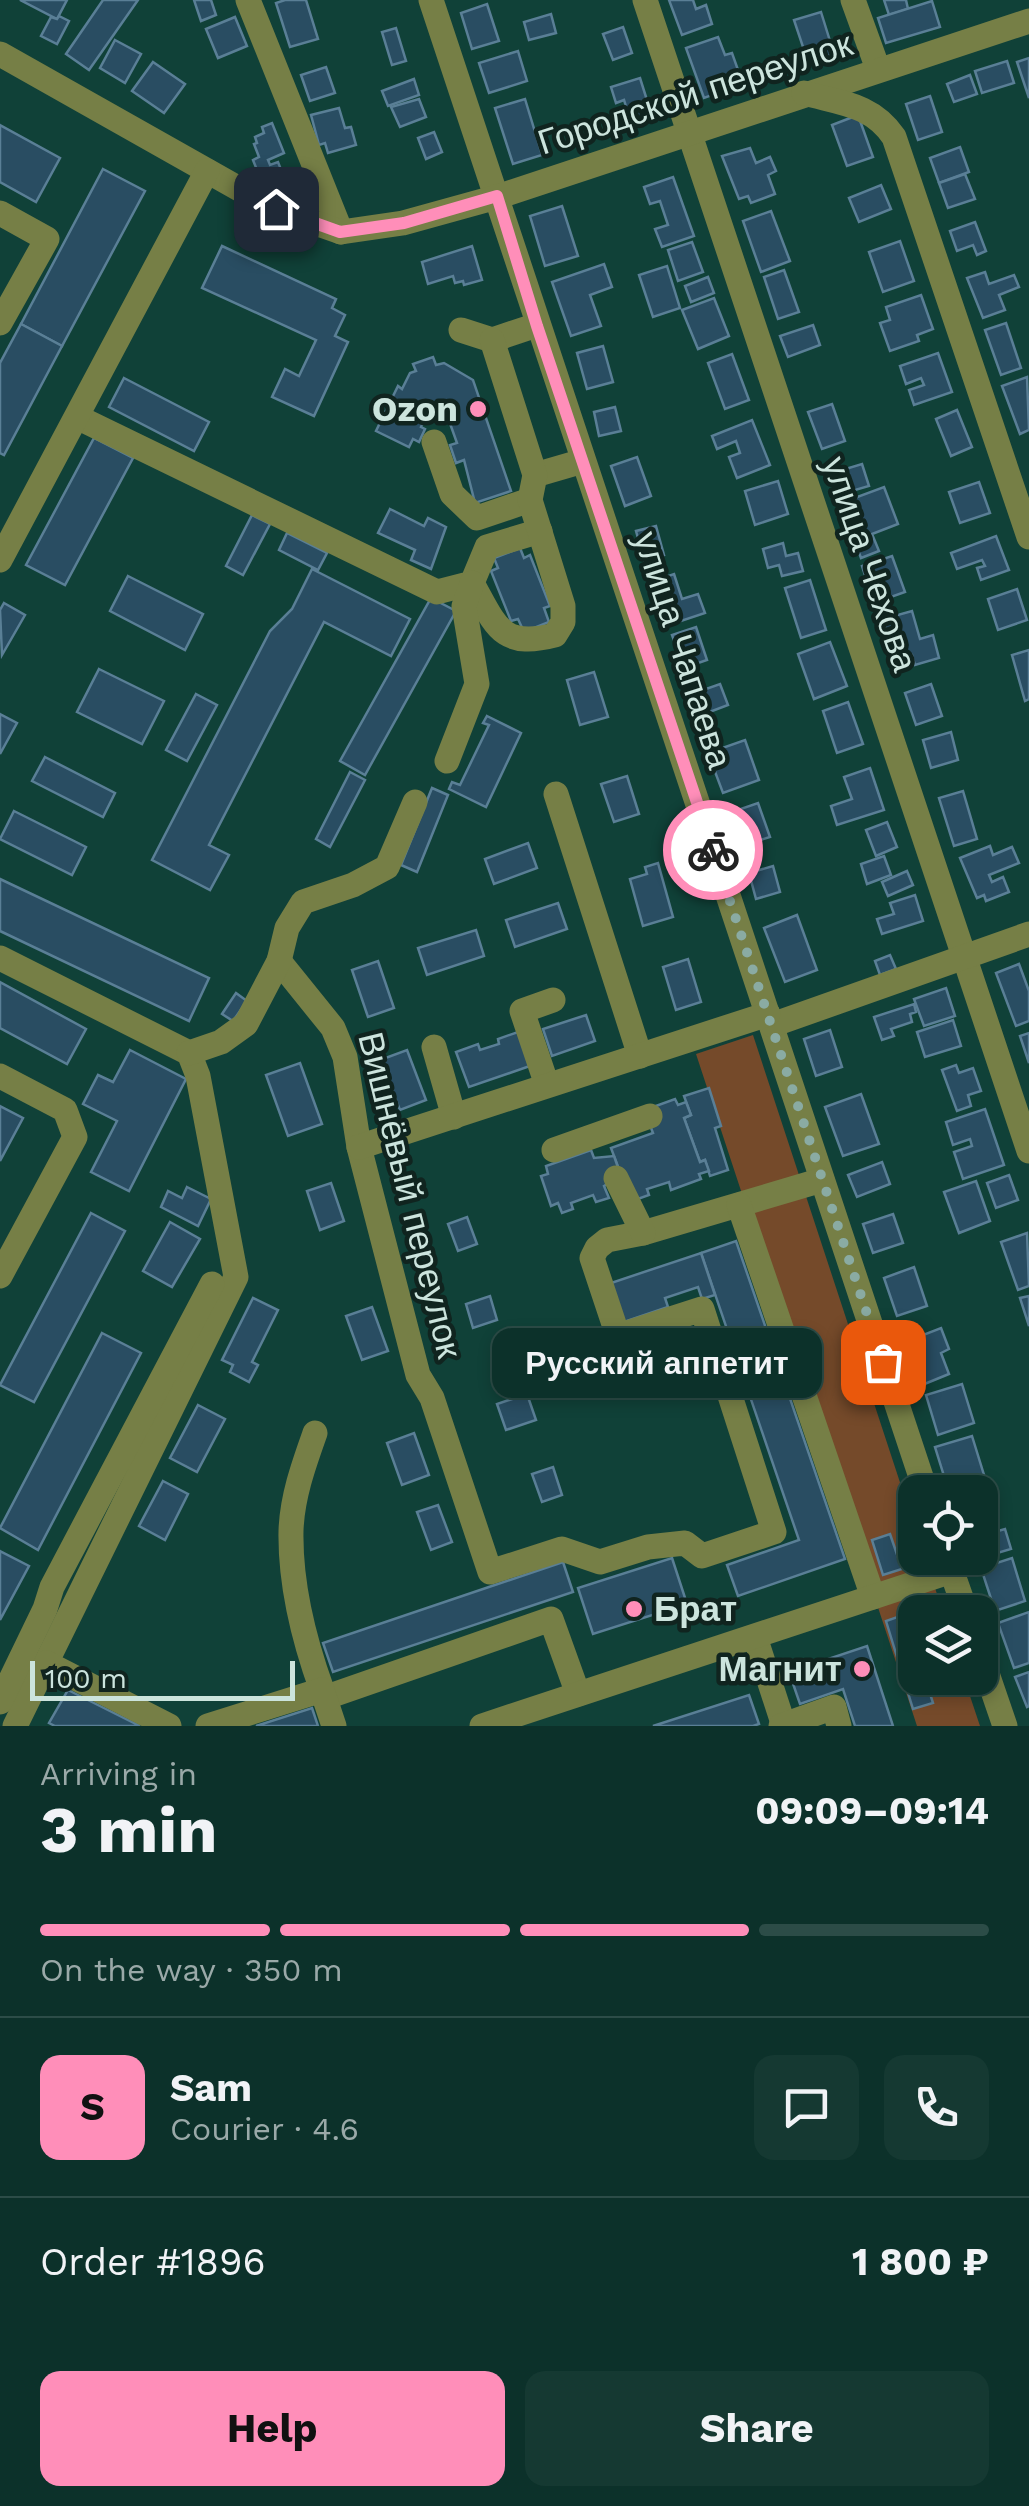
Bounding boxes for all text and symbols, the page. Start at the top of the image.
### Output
street label: Городской переулок [532,22,858,164]
pin [234,167,319,252]
icon: home [249,182,304,237]
place label: Ozon [372,388,458,430]
marker: Ozon [467,398,489,420]
street label: улица Чехова [814,451,927,677]
street label: улица Чапаева [625,526,741,774]
courier [663,800,763,900]
icon: bike [686,823,741,878]
street label: Вишнёвый переулок [349,1028,471,1363]
pin [841,1320,926,1405]
callout: Русский аппетит [493,1327,823,1397]
icon: bag [856,1335,911,1390]
text: Русский аппетит [525,1344,789,1382]
map controls [898,1475,998,1695]
button: locate [898,1475,998,1575]
place label: Брат [654,1588,737,1630]
button: layers [898,1595,998,1695]
marker: Брат [623,1598,645,1620]
place label: Магнит [719,1648,842,1690]
scale bar [30,1656,295,1700]
marker: Магнит [851,1658,873,1680]
text: 100 m [45,1662,127,1695]
text: Arriving in [40,1755,197,1793]
text: 09:09–09:14 [755,1789,989,1833]
text: 3 min [40,1792,218,1868]
text: On the way · 350 m [40,1951,343,1989]
button: chat [754,2055,859,2160]
button: phone [884,2055,989,2160]
text: Sam [170,2066,252,2110]
text: S [80,2085,105,2129]
text: Courier · 4.6 [170,2110,359,2148]
text: Order #1896 [40,2240,266,2284]
text: 1 800 ₽ [852,2240,989,2284]
button: Help [40,2371,505,2486]
button: Share [525,2371,989,2486]

